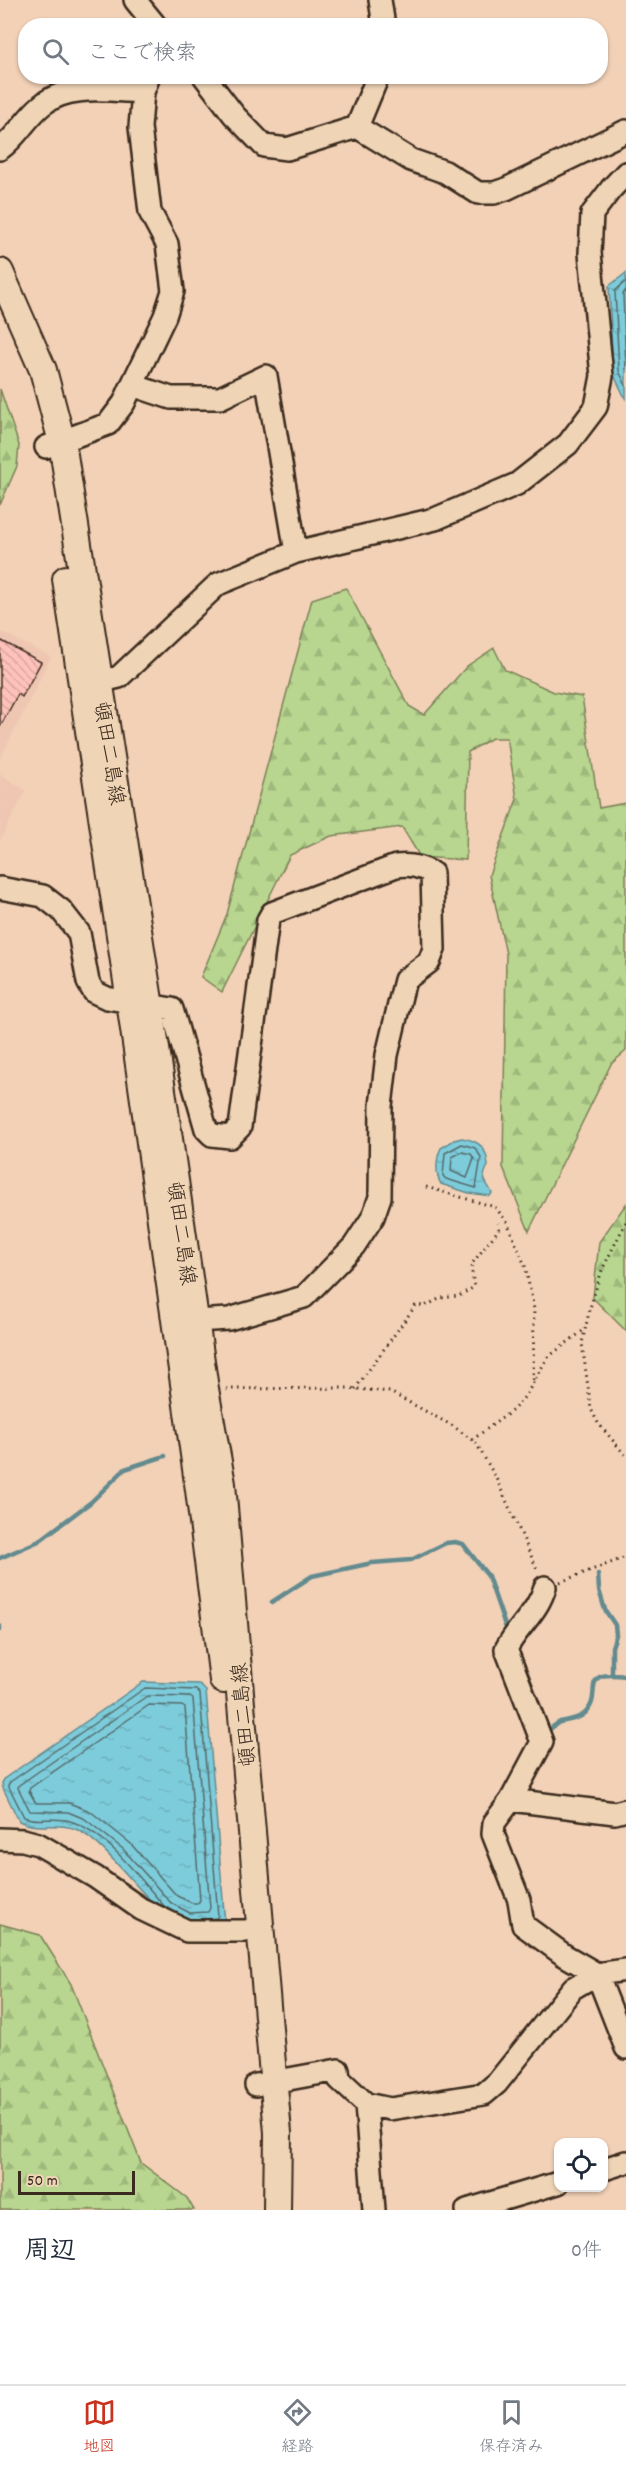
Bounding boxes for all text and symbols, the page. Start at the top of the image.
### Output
search box [18,18,608,84]
icon: search [39,35,72,68]
text: ここで検索 [87,39,197,70]
street label: 頓田二島線 [84,699,130,808]
street label: 頓田二島線 [157,1179,201,1287]
street label: 頓田二島線 [226,1661,266,1768]
map controls [554,2138,608,2192]
button: locate [554,2138,608,2192]
scale bar [18,2168,135,2196]
text: 50 m [27,2170,58,2193]
text: 周辺 [24,2234,76,2271]
text: 0件 [571,2238,602,2266]
tab: 地図 [83,2396,116,2459]
tab: 経路 [281,2396,314,2459]
tab: 保存済み [479,2396,543,2459]

